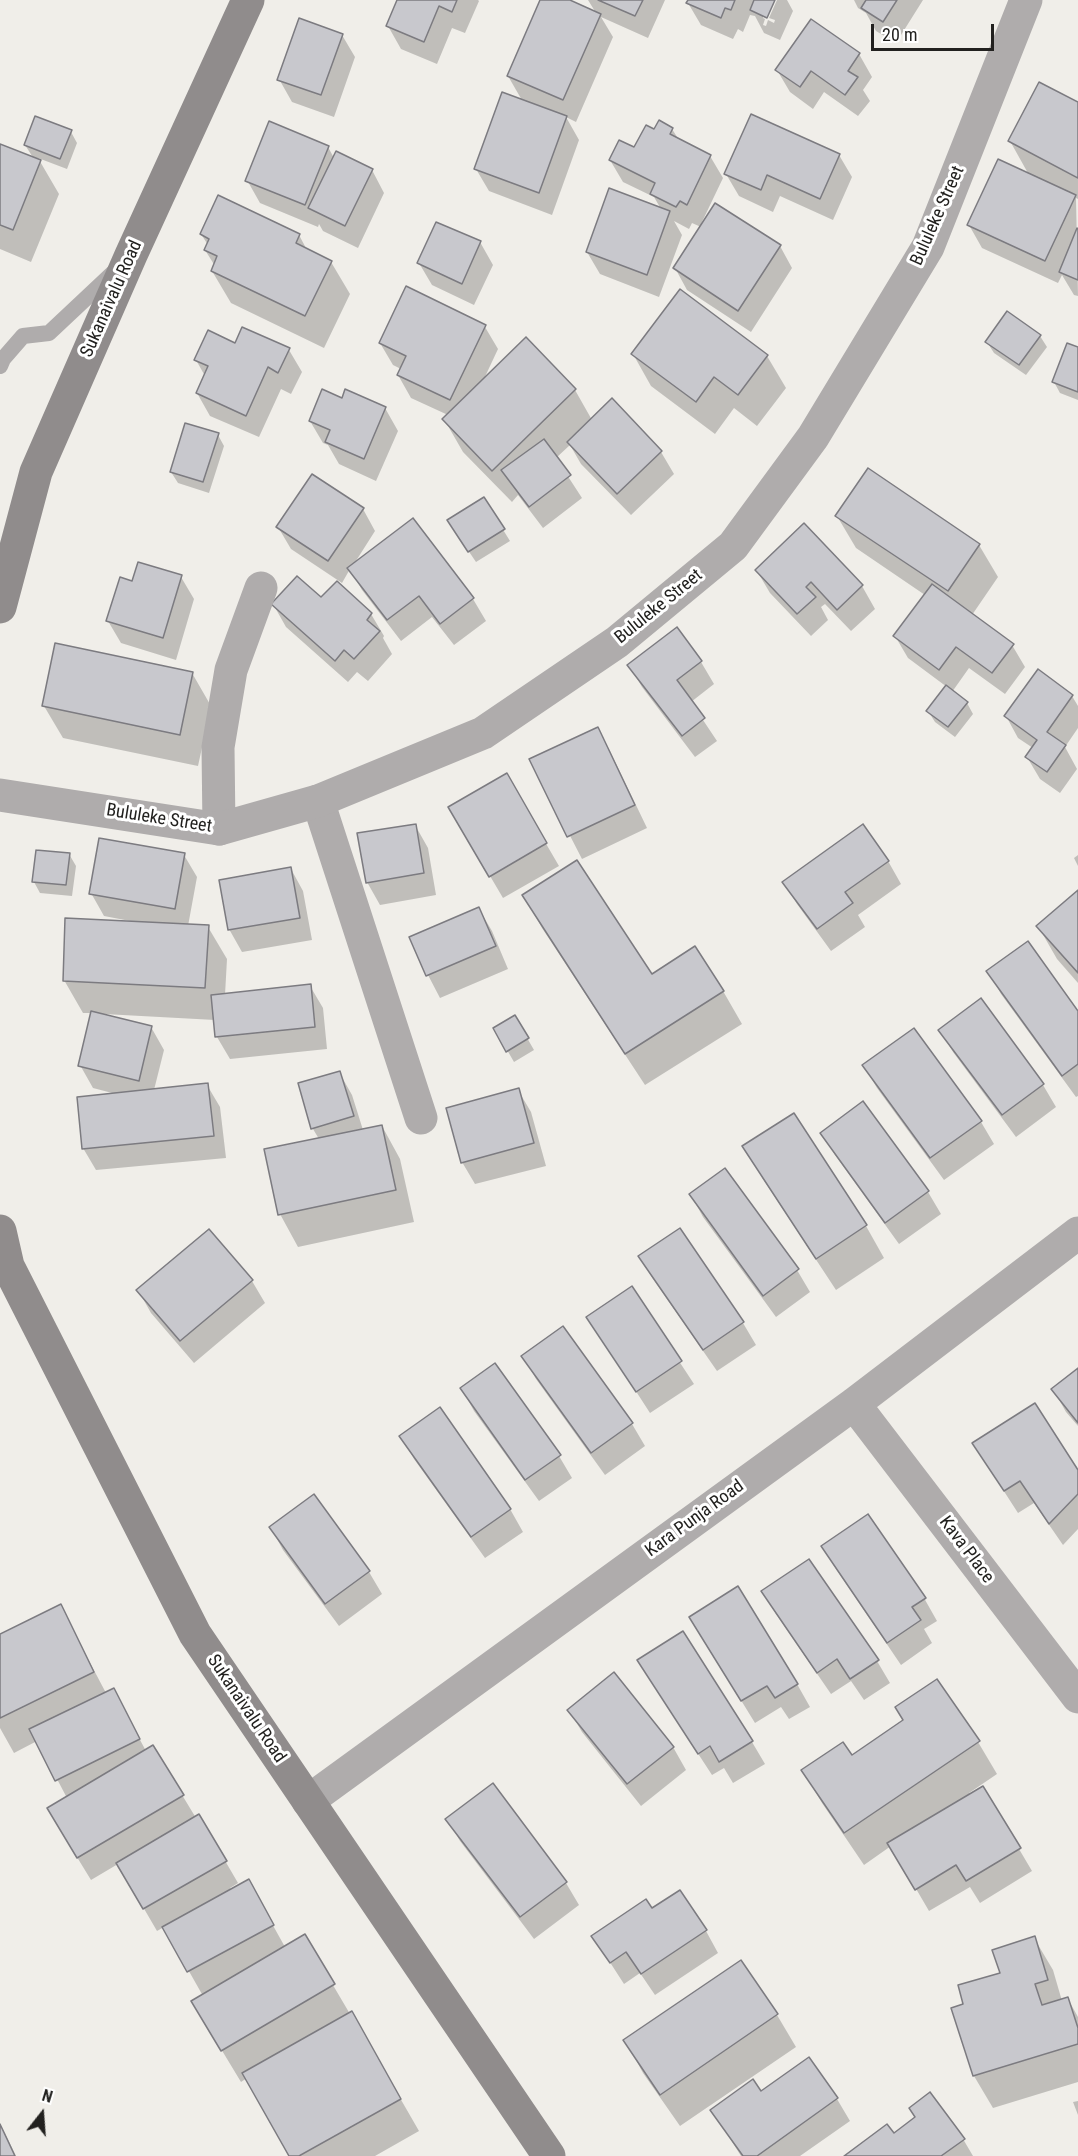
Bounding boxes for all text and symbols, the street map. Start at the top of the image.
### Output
scale bar [874,12,997,50]
text: 20 m [882,24,917,45]
street label: Bululeke Street [906,163,970,269]
street label: Sukanaivalu Road [77,237,147,361]
street label: Bululeke Street [611,565,707,649]
street label: Bululeke Street [105,800,213,838]
street label: Kara Punja Road [641,1476,749,1562]
street label: Kava Place [934,1512,998,1588]
street label: Sukanaivalu Road [202,1651,290,1767]
north arrow [12,2084,72,2144]
text: N [40,2086,55,2107]

